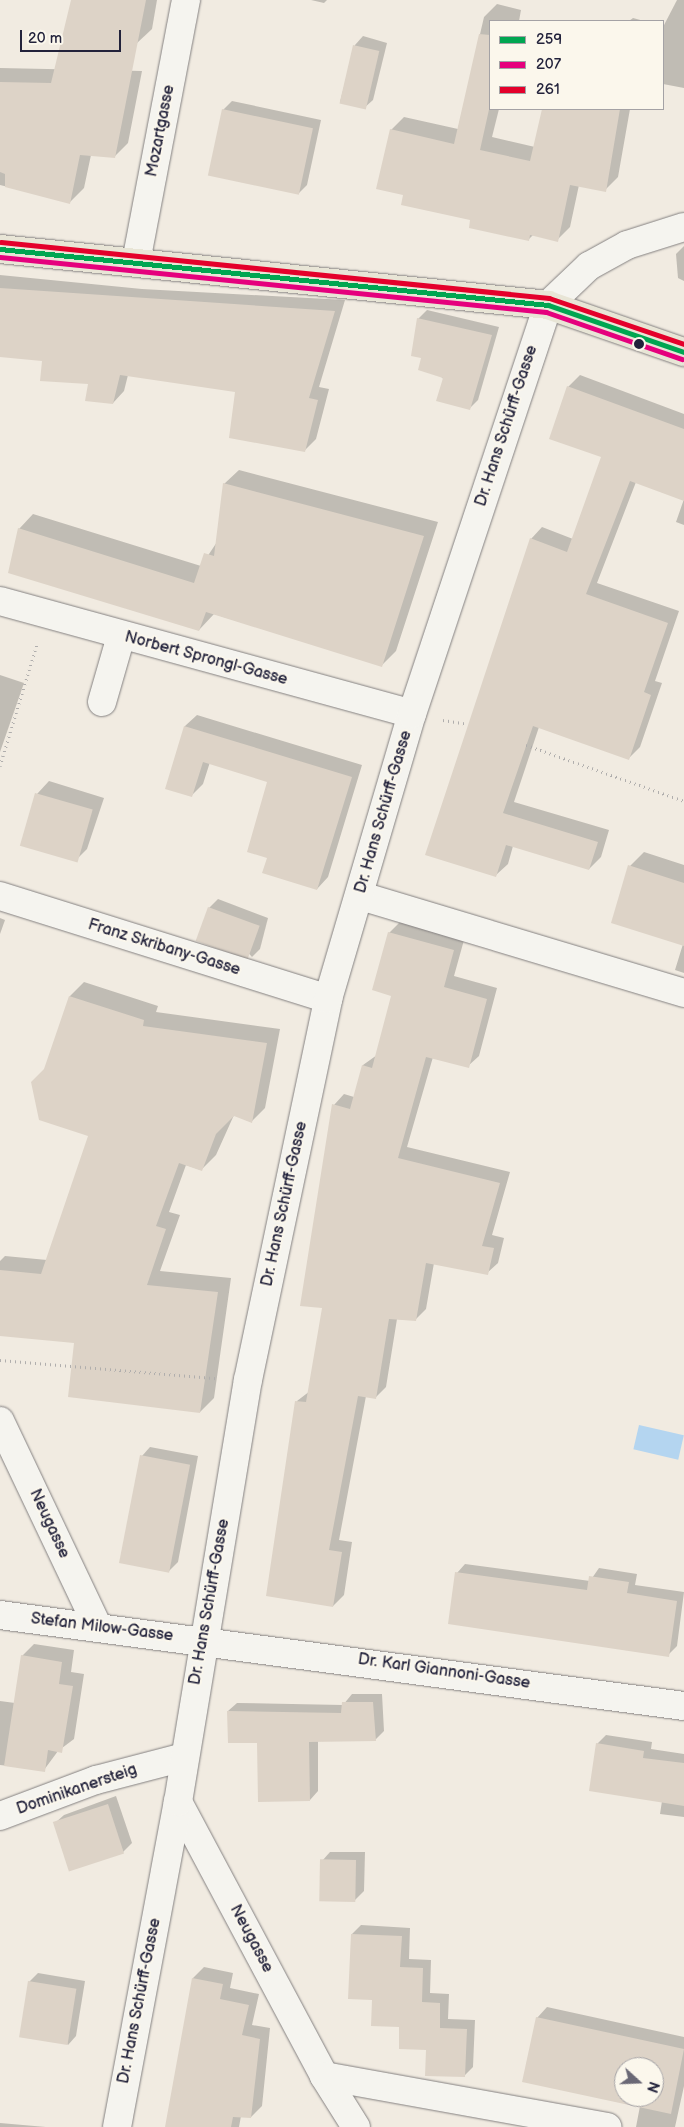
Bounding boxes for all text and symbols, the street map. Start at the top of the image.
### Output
scale bar [22,20,124,52]
legend [489,20,664,110]
text: 20 m [28,29,62,48]
text: 259 [536,30,562,49]
text: 207 [536,55,561,74]
text: 261 [536,80,560,99]
street label: Mozartgasse [143,83,179,179]
unlabelled marker [634,339,644,349]
street label: Dr. Hans Schürff-Gasse [472,343,542,509]
street label: Norbert Sprongl-Gasse [122,628,290,690]
street label: Dr. Hans Schürff-Gasse [352,728,416,896]
street label: Franz Skribany-Gasse [85,916,243,980]
street label: Dr. Hans Schürff-Gasse [258,1120,312,1288]
street label: Neugasse [25,1486,73,1562]
street label: Dr. Hans Schürff-Gasse [186,1517,234,1687]
street label: Stefan Milow-Gasse [30,1610,174,1646]
street label: Dr. Karl Giannoni-Gasse [357,1650,531,1694]
street label: Dominikanersteig [14,1760,140,1820]
street label: Neugasse [225,1902,277,1976]
street label: Dr. Hans Schürff-Gasse [114,1916,166,2086]
north arrow [614,2057,664,2107]
text: N [643,2079,662,2095]

